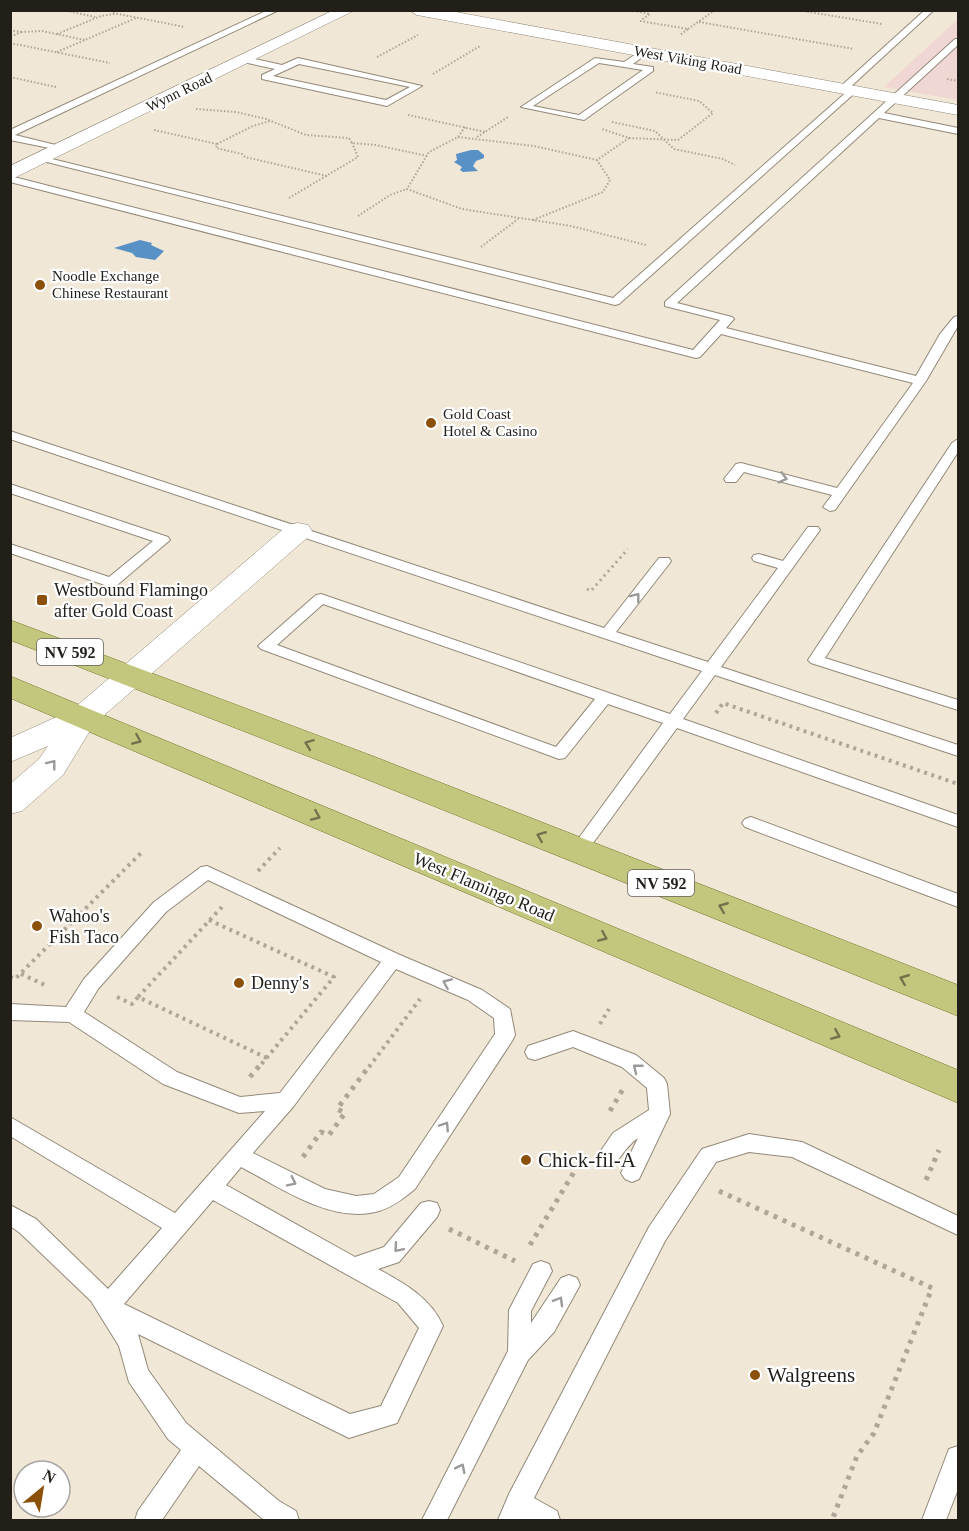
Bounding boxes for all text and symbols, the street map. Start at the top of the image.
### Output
street label: West Viking Road [633,43,744,77]
street label: Wynn Road [144,69,215,115]
place label: Noodle Exchange Chinese Restaurant [52,268,169,301]
marker: Noodle Exchange Chinese Restaurant [33,278,47,292]
place label: Gold Coast Hotel & Casino [443,406,537,439]
marker: Gold Coast Hotel & Casino [424,416,438,430]
one-way arrow [777,471,787,484]
place label: Westbound Flamingo after Gold Coast [54,580,208,621]
marker: Westbound Flamingo after Gold Coast [35,593,49,607]
one-way arrow [628,593,639,604]
road number: NV 592 [37,639,103,665]
one-way arrow [130,733,141,745]
one-way arrow [304,739,315,751]
one-way arrow [44,760,55,771]
one-way arrow [310,809,321,821]
one-way arrow [537,831,548,843]
street label: West Flamingo Road [410,848,558,926]
road number: NV 592 [628,870,694,896]
one-way arrow [718,902,729,915]
place label: Wahoo's Fish Taco [49,906,119,947]
marker: Wahoo's Fish Taco [30,919,44,933]
one-way arrow [596,930,607,942]
place label: Denny's [251,973,309,993]
one-way arrow [899,974,910,986]
marker: Denny's [232,976,246,990]
one-way arrow [443,978,454,990]
one-way arrow [830,1028,841,1040]
one-way arrow [633,1064,644,1075]
one-way arrow [438,1122,449,1133]
place label: Chick-fil-A [538,1148,637,1172]
marker: Chick-fil-A [519,1153,533,1167]
one-way arrow [285,1175,296,1186]
one-way arrow [394,1241,405,1252]
one-way arrow [552,1297,563,1307]
place label: Walgreens [767,1363,855,1387]
marker: Walgreens [748,1368,762,1382]
north arrow [12,1459,72,1519]
one-way arrow [454,1464,465,1475]
text: N [40,1466,59,1487]

